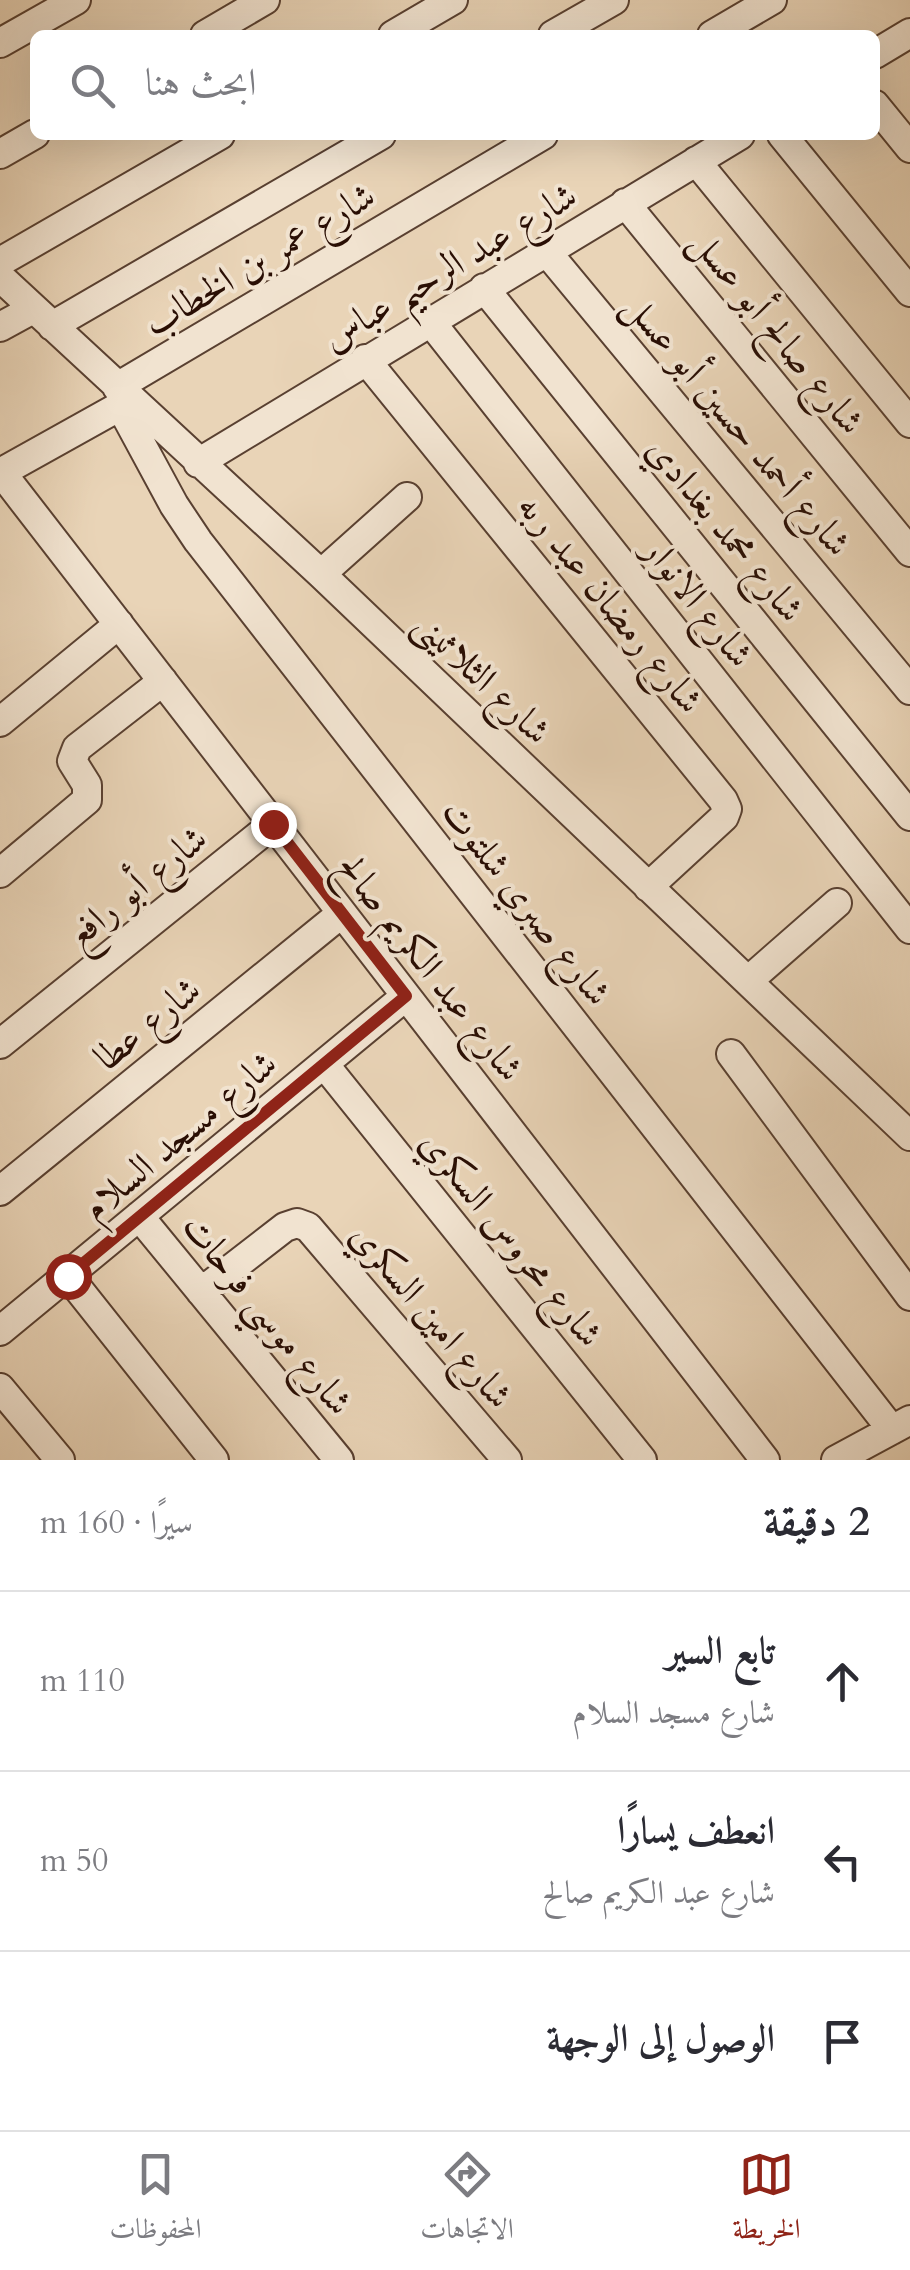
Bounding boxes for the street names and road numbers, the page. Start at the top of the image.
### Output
street label: شارع عمر بن الخطاب [134,170,387,353]
street label: شارع عبد الرحيم عباس [312,170,593,373]
street label: شارع صالح أبو عسل [674,217,877,449]
street label: شارع أحمد حسين أبو عسل [608,281,864,570]
street label: شارع محمد بغدادي [631,426,816,636]
street label: شارع رمضان عبد ربه [502,482,715,727]
street label: شارع الانوار [625,523,766,681]
street label: شارع الثلاثينى [399,599,563,759]
street label: شارع صبري شلتوت [426,788,623,1019]
street label: شارع أبو رافع [54,813,223,966]
street label: شارع عبد الكريم صالح [320,843,536,1096]
street label: شارع عطا [83,965,215,1086]
street label: شارع مسجد السلام [71,1038,292,1238]
street label: شارع محروس السكري [404,1119,615,1361]
street label: شارع موسي فرحات [163,1203,365,1432]
street label: شارع امين السكري [335,1211,525,1423]

